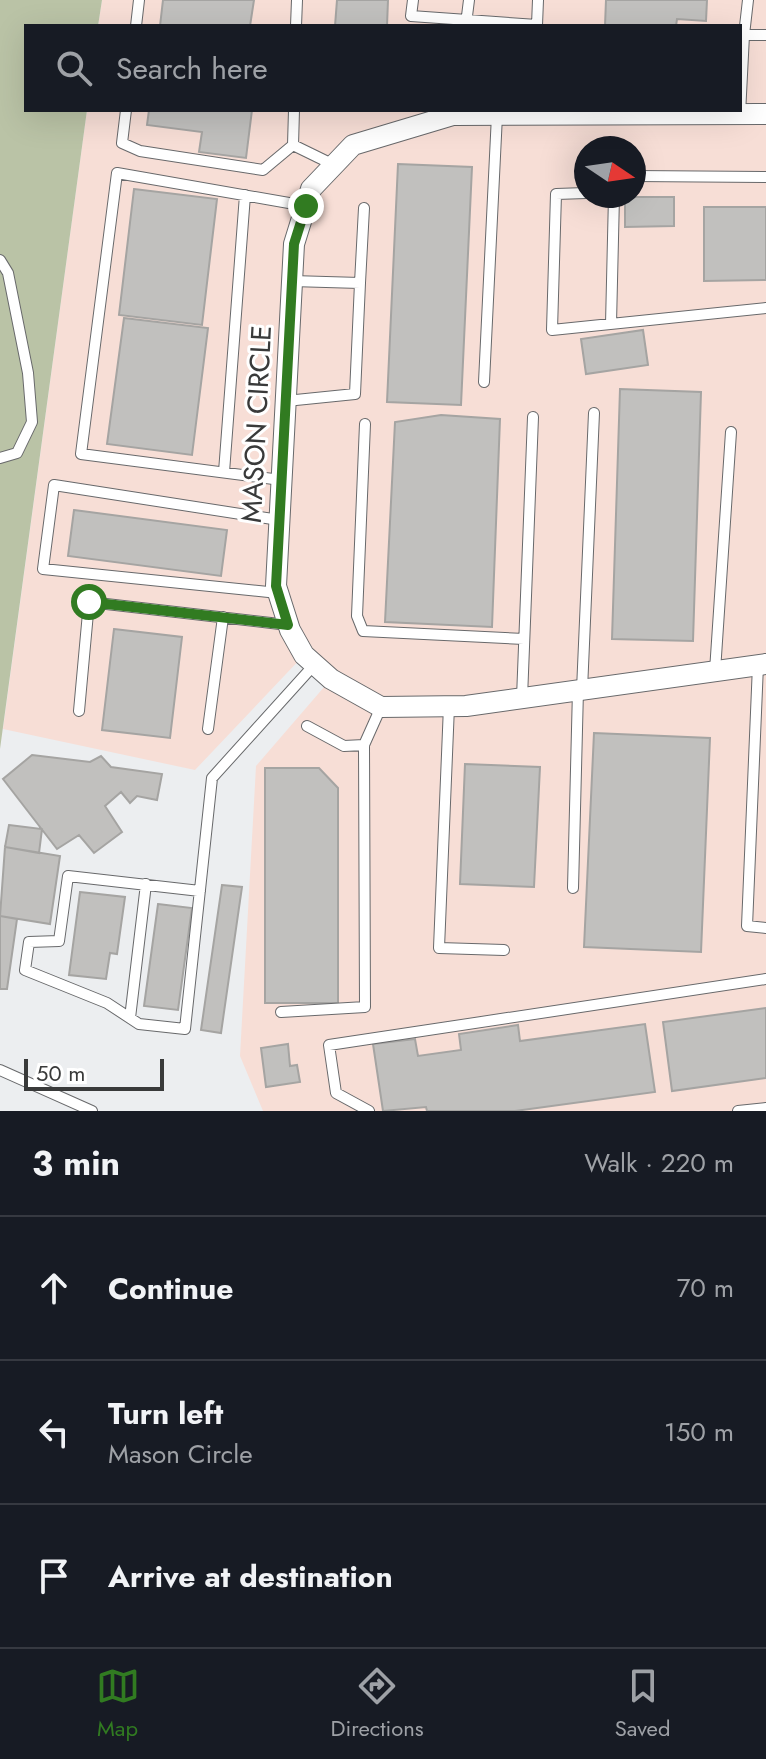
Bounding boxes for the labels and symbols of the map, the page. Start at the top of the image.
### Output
north arrow [574,136,646,208]
route end [288,188,324,224]
street label: MASON CIRCLE [231,324,282,524]
route start [71,584,107,620]
scale bar [24,1055,164,1091]

